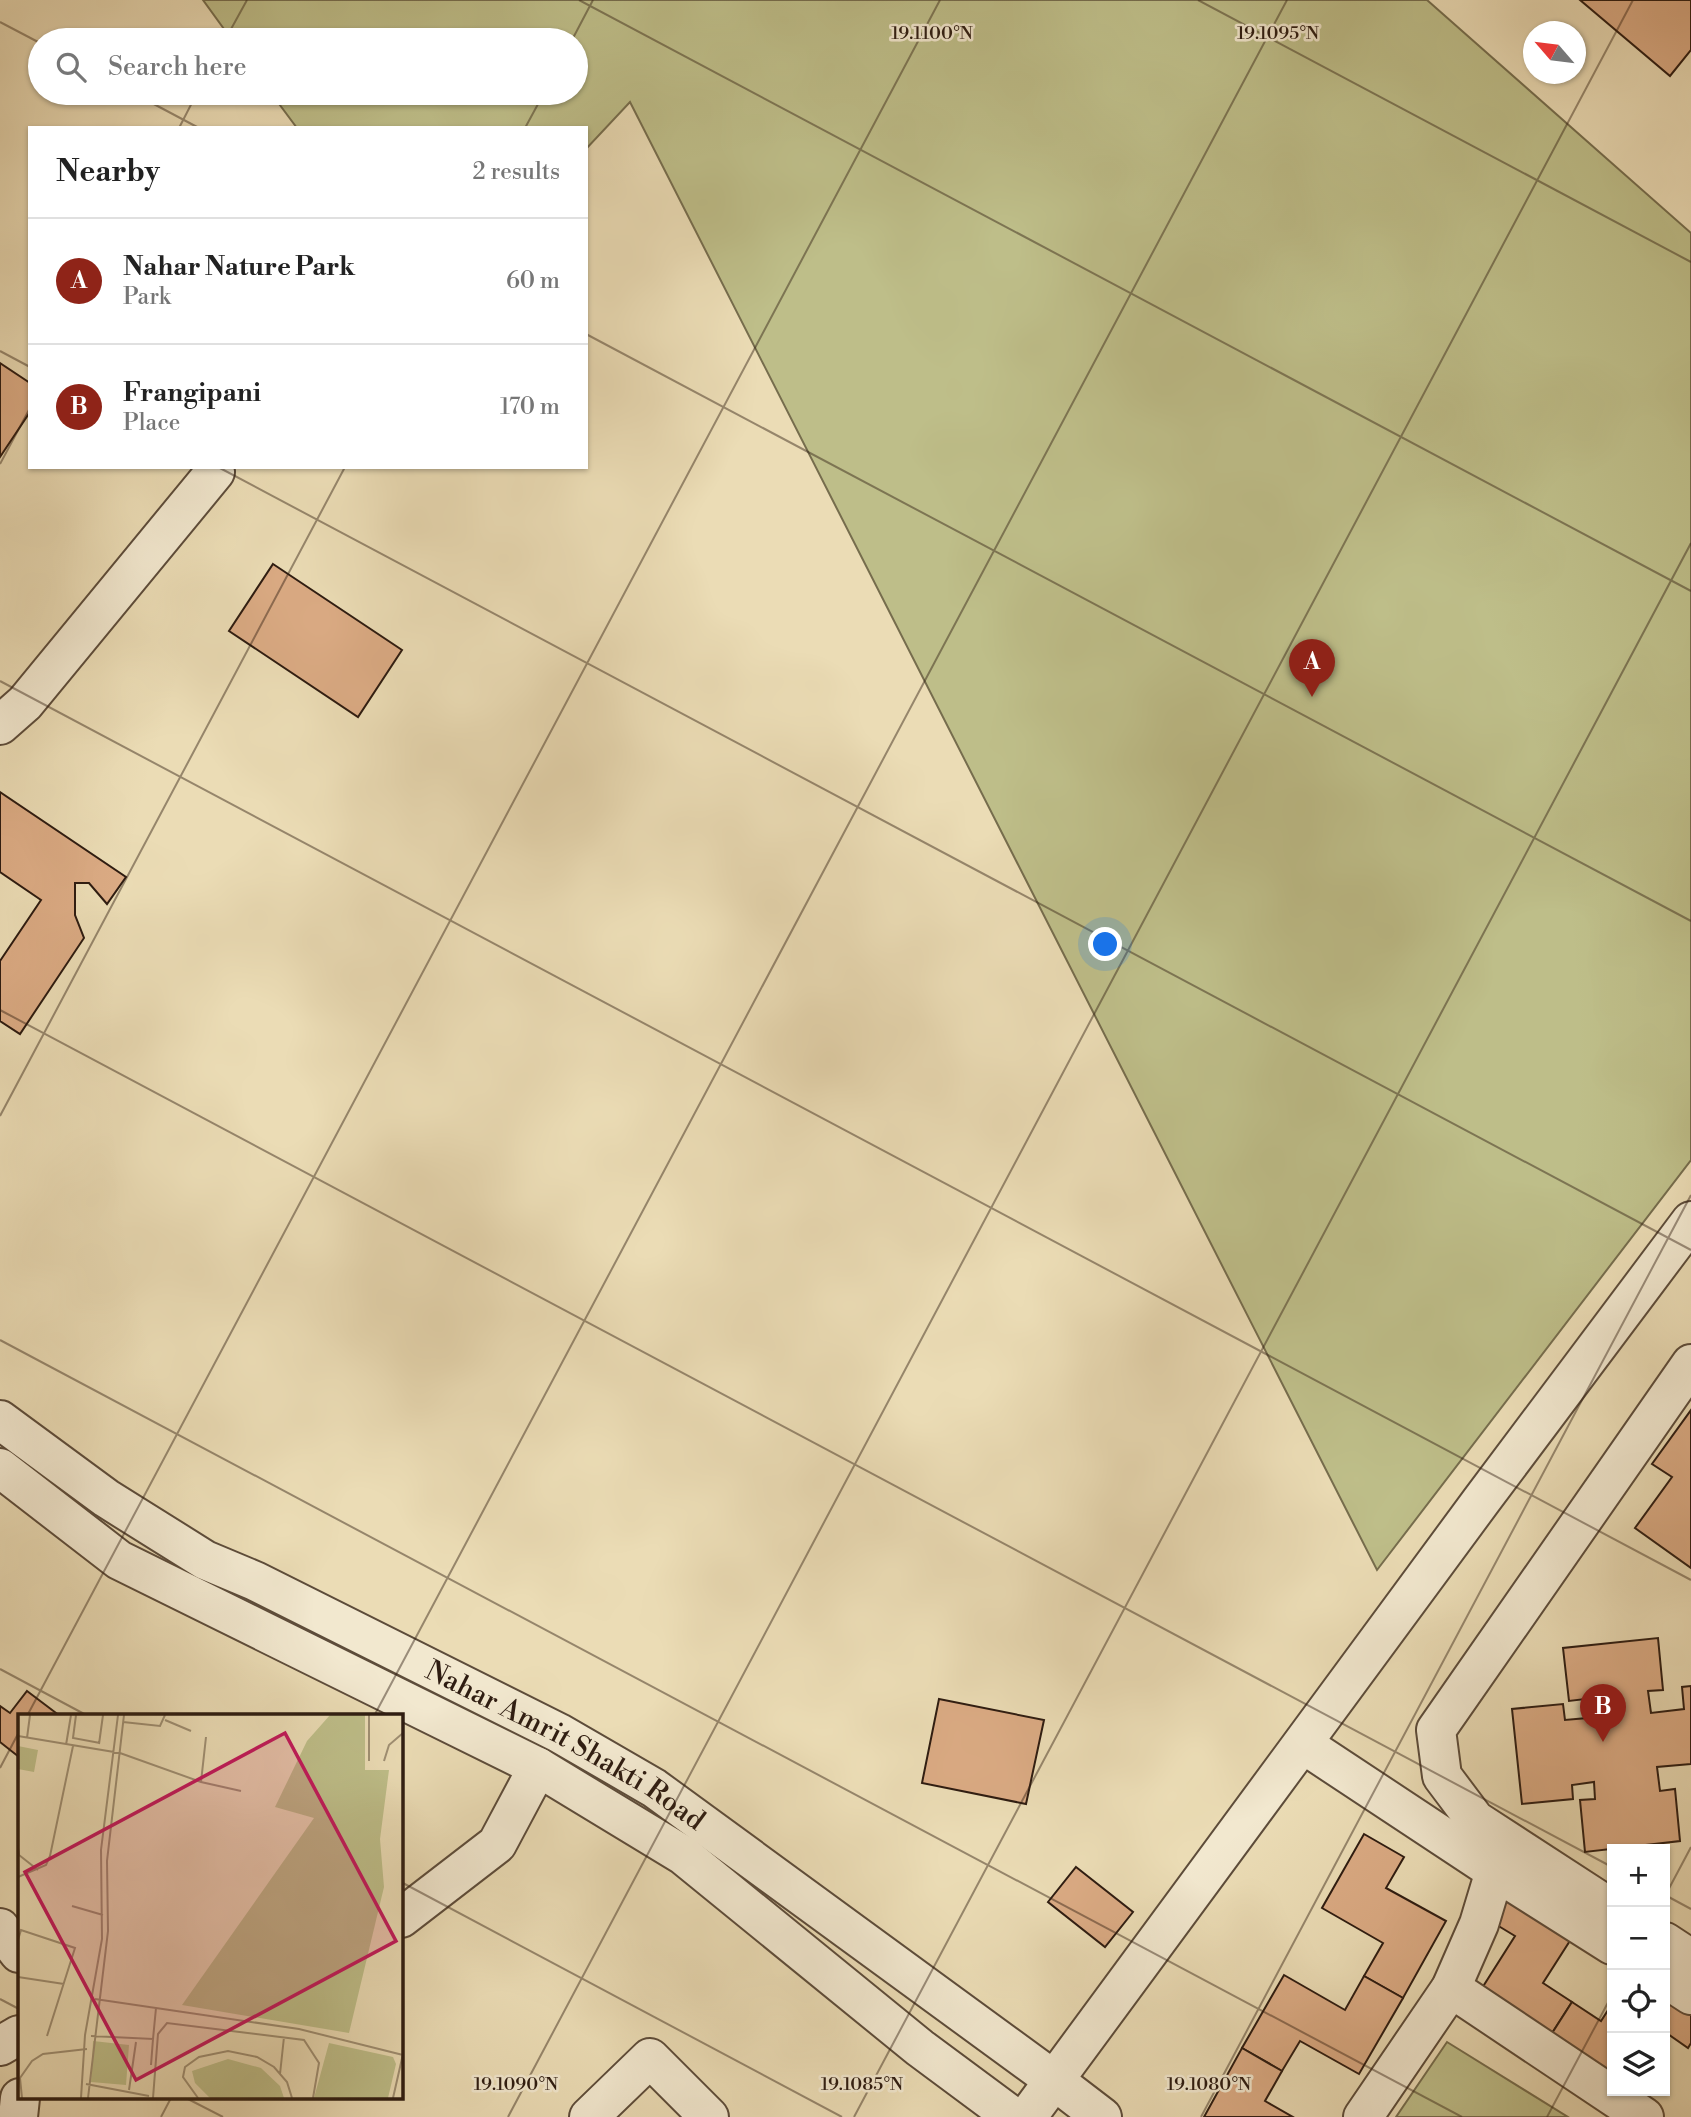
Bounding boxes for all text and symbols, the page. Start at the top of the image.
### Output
north arrow [1523,21,1586,84]
text: 19.1100°N [891,22,973,45]
text: 19.1095°N [1237,22,1320,45]
search box [28,28,588,105]
icon: search [52,48,90,86]
text: Search here [108,51,247,83]
text: Nearby [56,153,160,191]
text: 2 results [473,158,560,186]
text: Nahar Nature Park [123,251,355,283]
text: A [71,267,87,295]
text: 60 m [506,267,560,295]
text: Park [123,283,171,311]
text: Frangipani [123,377,261,409]
text: B [70,393,88,421]
text: 170 m [500,393,560,421]
text: Place [123,409,180,437]
pin: A [1289,639,1335,697]
your location [1088,927,1122,961]
street label: Nahar Amrit Shakti Road [420,1653,712,1839]
pin: B [1580,1684,1626,1742]
inset map [18,1714,402,2100]
map controls [1607,1844,1670,2096]
button: + [1607,1844,1670,1907]
button: − [1607,1907,1670,1970]
button: locate [1607,1970,1670,2033]
button: layers [1607,2033,1670,2096]
text: 19.1090°N [474,2073,559,2096]
text: 19.1085°N [821,2073,904,2096]
text: 19.1080°N [1167,2073,1252,2096]

